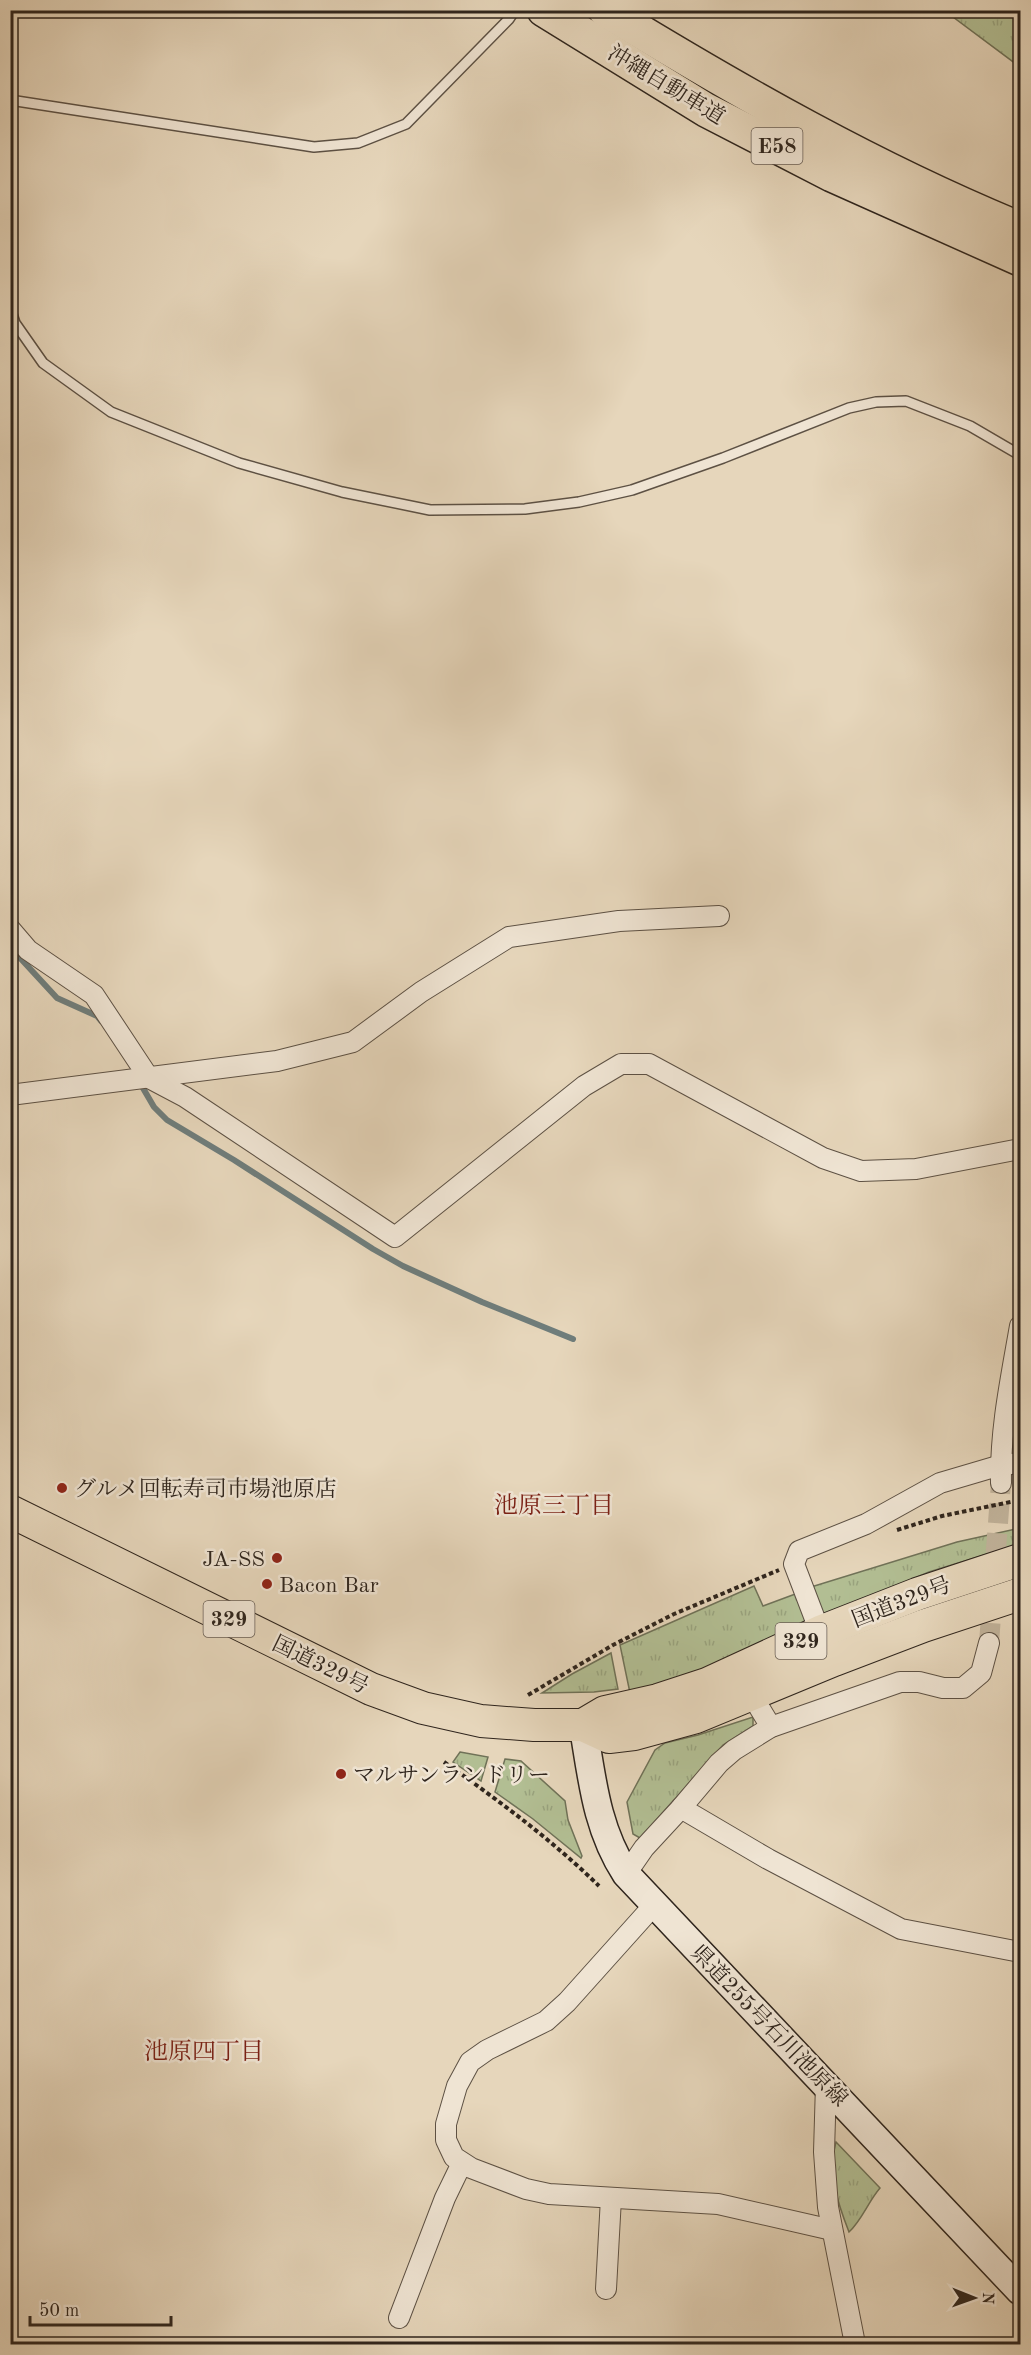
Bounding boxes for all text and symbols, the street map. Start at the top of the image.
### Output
street label: 沖縄自動車道 [604,41,729,129]
road number: E58 [752,128,802,164]
place label: グルメ回転寿司市場池原店 [74,1477,337,1501]
marker: グルメ回転寿司市場池原店 [55,1481,69,1495]
district label: 池原三丁目 [494,1493,614,1519]
place label: JA-SS [202,1549,265,1571]
marker: JA-SS [270,1551,284,1565]
street label: 国道329号 [848,1572,954,1632]
place label: Bacon Bar [279,1575,379,1597]
marker: Bacon Bar [260,1577,274,1591]
road number: 329 [204,1601,254,1637]
road number: 329 [776,1623,826,1659]
street label: 国道329号 [268,1631,373,1699]
place label: マルサンランドリー [353,1765,550,1787]
marker: マルサンランドリー [334,1767,348,1781]
street label: 県道255号石川池原線 [686,1940,852,2111]
district label: 池原四丁目 [144,2039,264,2065]
north arrow [944,2268,1004,2328]
scale bar [30,2289,171,2327]
text: N [979,2292,995,2305]
text: 50 m [39,2302,79,2320]

